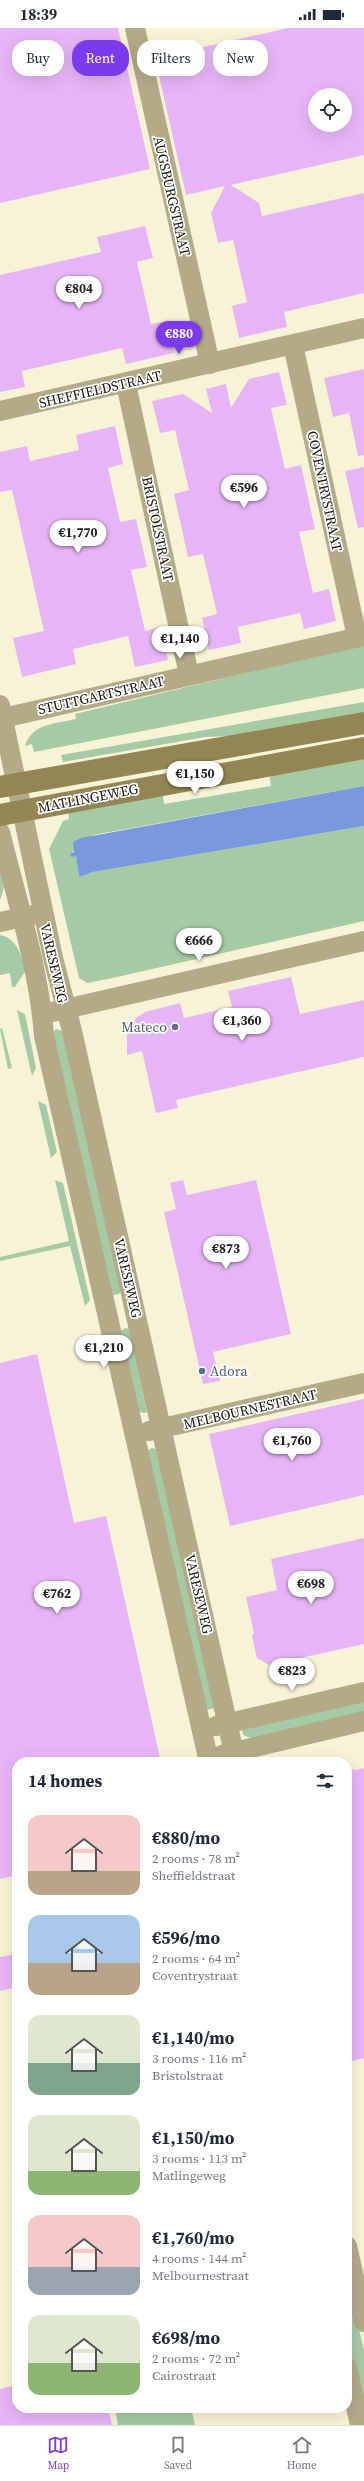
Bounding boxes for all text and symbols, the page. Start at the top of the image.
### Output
text: 18:39 [20,4,57,25]
chip: Buy [12,40,64,76]
chip: Rent [72,40,129,76]
chip: Filters [137,40,205,76]
chip: New [213,40,268,76]
map controls [308,88,352,132]
button: locate [308,88,352,132]
street label: AUGSBURGSTRAAT [148,134,196,258]
pin: €804 [55,276,103,310]
text: €804 [65,280,93,297]
pin: €880 [155,321,203,355]
text: €880 [165,325,193,342]
street label: SHEFFIELDSTRAAT [37,365,164,413]
street label: COVENTRYSTRAAT [302,429,348,554]
street label: BRISTOLSTRAAT [137,475,179,584]
pin: €596 [220,475,268,509]
text: €596 [230,479,258,496]
pin: €1,770 [45,520,111,554]
text: €1,770 [58,524,98,541]
pin: €1,140 [147,626,213,660]
text: €1,140 [160,630,200,647]
street label: STUTTGARTSTRAAT [36,671,167,719]
pin: €1,150 [162,761,228,795]
text: €1,150 [175,765,215,782]
street label: MATLINGEWEG [36,778,140,818]
street label: VARESEWEG [35,921,73,1005]
pin: €666 [175,928,223,962]
text: €666 [185,932,213,949]
pin: €1,360 [209,1008,275,1042]
text: €1,360 [222,1012,262,1029]
place label: Mateco [121,1017,167,1037]
marker: Mateco [170,1022,180,1032]
street label: VARESEWEG [109,1236,147,1320]
pin: €873 [202,1236,250,1270]
text: €873 [212,1240,240,1257]
pin: €1,210 [71,1335,137,1369]
text: €1,210 [84,1339,124,1356]
place label: Adora [210,1361,248,1381]
marker: Adora [197,1366,207,1376]
street label: MELBOURNESTRAAT [181,1384,319,1434]
pin: €1,760 [259,1428,325,1462]
text: €1,760 [272,1432,312,1449]
street label: VARESEWEG [180,1552,218,1636]
pin: €698 [287,1571,335,1605]
text: €698 [297,1575,325,1592]
pin: €762 [33,1581,81,1615]
text: €762 [43,1585,71,1602]
pin: €823 [268,1658,316,1692]
text: €823 [278,1662,306,1679]
text: 14 homes [28,1769,102,1793]
icon: filters [314,1770,336,1792]
text: €880/mo [152,1826,220,1850]
icon: home [60,1831,108,1879]
text: 2 rooms · 78 m² [152,1850,240,1867]
text: Sheffieldstraat [152,1867,235,1884]
text: €596/mo [152,1926,220,1950]
icon: home [60,1931,108,1979]
text: 2 rooms · 64 m² [152,1950,240,1967]
text: Coventrystraat [152,1967,237,1984]
text: €1,140/mo [152,2026,234,2050]
icon: home [60,2031,108,2079]
text: 3 rooms · 116 m² [152,2050,247,2067]
text: Bristolstraat [152,2067,223,2084]
text: €1,150/mo [152,2126,234,2150]
icon: home [60,2131,108,2179]
text: 3 rooms · 113 m² [152,2150,247,2167]
text: Matlingeweg [152,2167,226,2184]
text: €1,760/mo [152,2226,234,2250]
icon: home [60,2231,108,2279]
text: 4 rooms · 144 m² [152,2250,247,2267]
text: Melbournestraat [152,2267,249,2284]
text: €698/mo [152,2326,220,2350]
icon: home [60,2331,108,2379]
text: 2 rooms · 72 m² [152,2350,240,2367]
text: Cairostraat [152,2367,216,2384]
tab: Map [47,2434,69,2473]
tab: Saved [164,2434,192,2473]
tab: Home [287,2434,317,2473]

